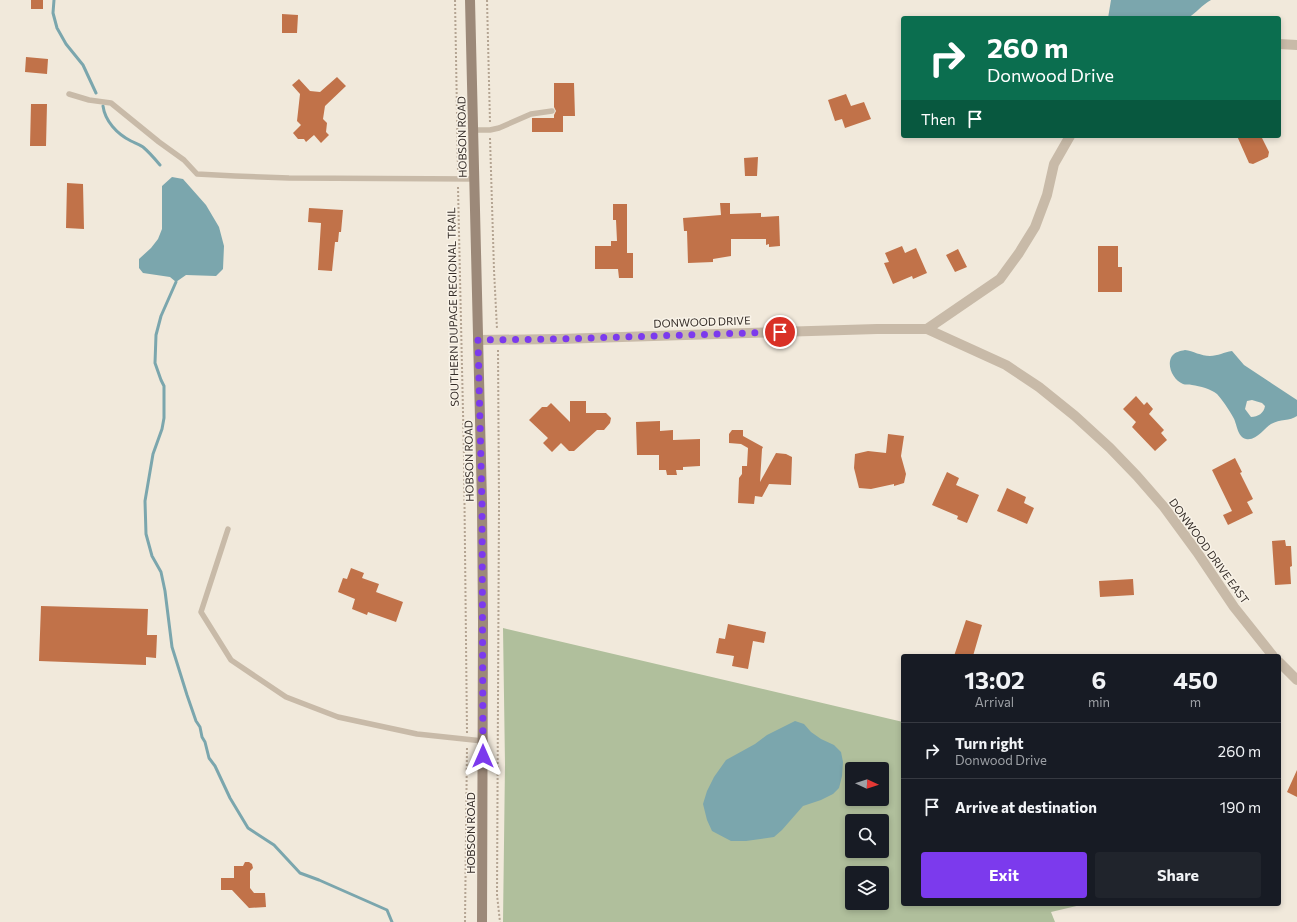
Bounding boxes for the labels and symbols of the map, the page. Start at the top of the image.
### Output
street label: HOBSON ROAD [454,96,469,178]
street label: SOUTHERN DUPAGE REGIONAL TRAIL [444,207,461,407]
street label: DONWOOD DRIVE [653,313,751,330]
pin [763,315,797,349]
street label: HOBSON ROAD [461,420,476,502]
street label: DONWOOD DRIVE EAST [1167,496,1252,606]
position arrow [462,735,504,777]
north arrow [845,762,889,806]
street label: HOBSON ROAD [464,792,477,874]

